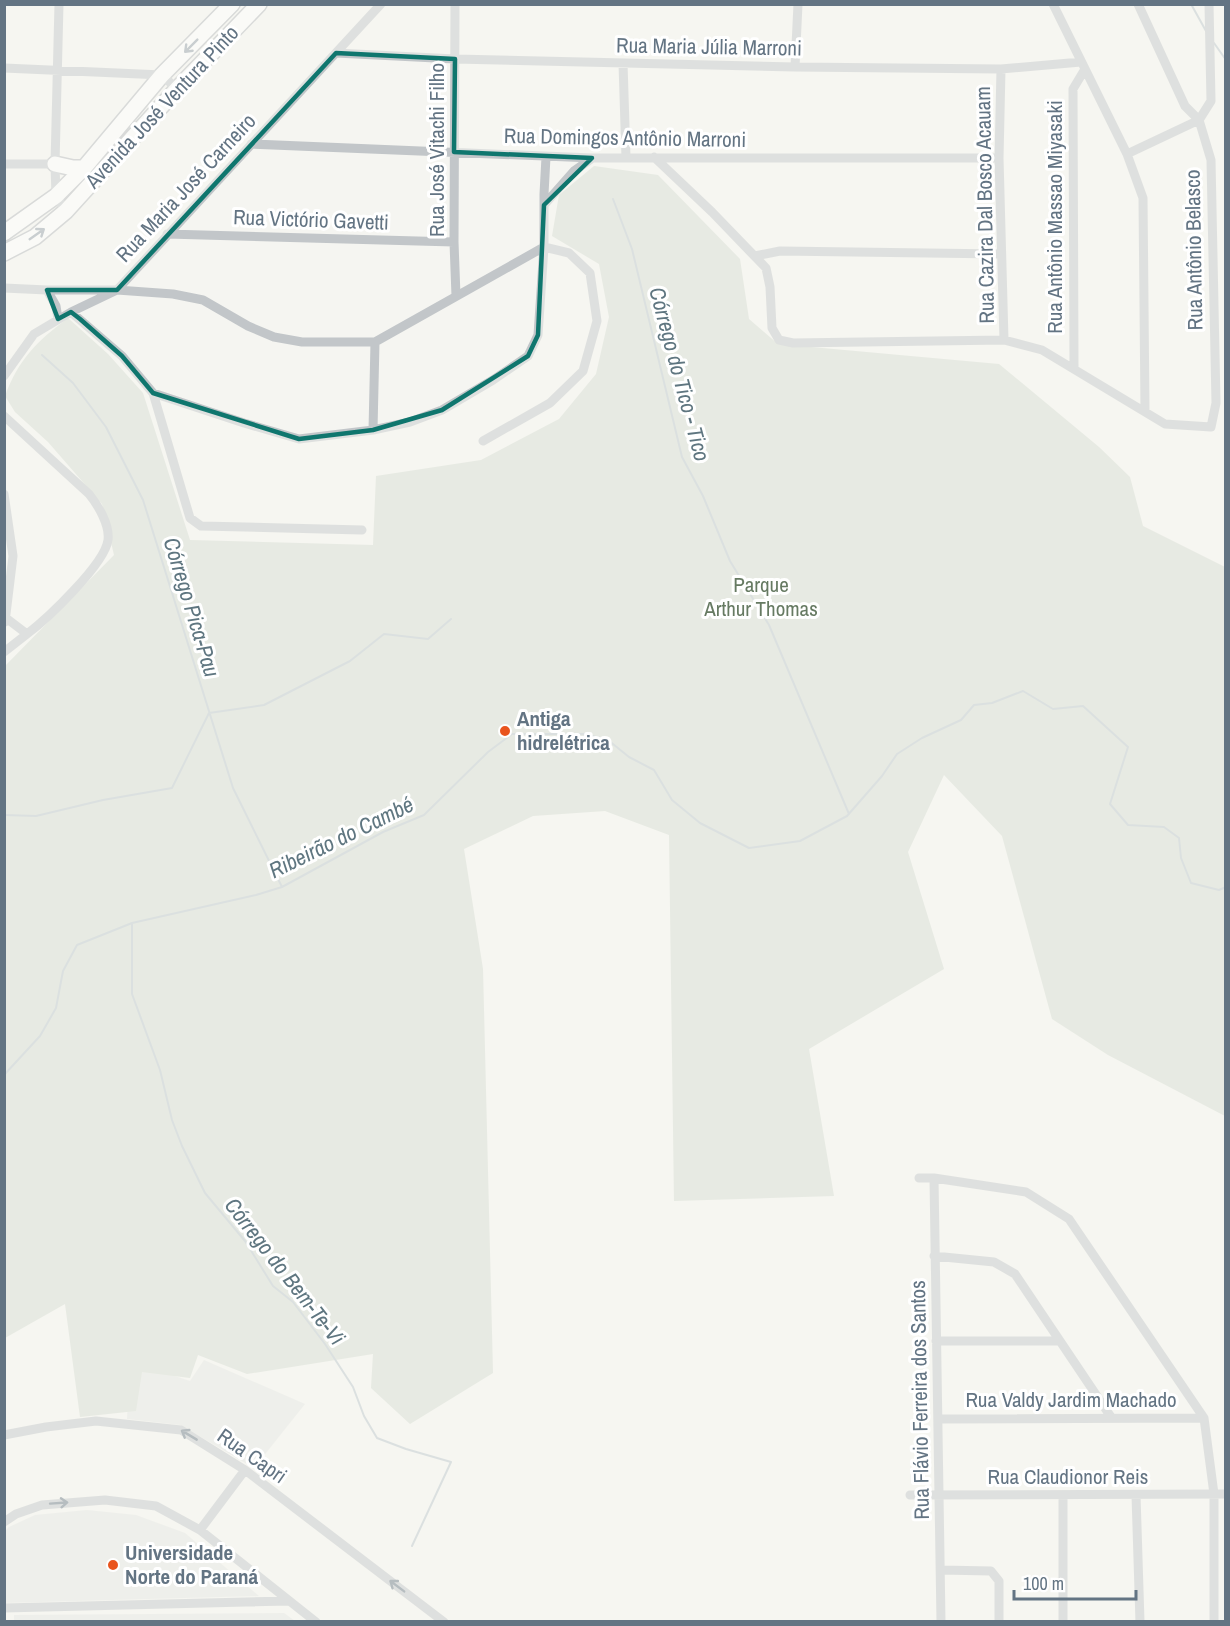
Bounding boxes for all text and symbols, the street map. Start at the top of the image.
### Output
street label: Avenida José Ventura Pinto [78,19,245,195]
street label: Rua Maria Júlia Marroni [616,30,802,63]
one-way arrow [183,39,198,54]
street label: Rua José Vitachi Filho [422,63,451,237]
street label: Rua Cazira Dal Bosco Acauam [968,86,1001,324]
street label: Rua Antônio Massao Miyasaki [1040,100,1069,334]
street label: Rua Maria José Carneiro [109,107,262,268]
street label: Rua Domingos Antônio Marroni [504,121,746,154]
street label: Rua Antônio Belasco [1178,169,1209,331]
street label: Rua Victório Gavetti [233,202,389,237]
one-way arrow [28,228,44,240]
water label: Córrego do Tico - Tico [642,284,718,464]
water label: Córrego Pica-Pau [157,534,227,680]
park label: Parque Arthur Thomas [703,570,818,623]
place label: Antiga hidrelétrica [517,704,610,757]
marker: Antiga hidrelétrica [498,724,512,738]
water label: Ribeirão do Cambé [264,789,418,885]
water label: Córrego do Bem-Te-Vi [218,1191,352,1351]
street label: Rua Flávio Ferreira dos Santos [903,1280,936,1520]
street label: Rua Valdy Jardim Machado [965,1385,1177,1414]
street label: Rua Capri [212,1421,293,1490]
one-way arrow [181,1429,198,1441]
street label: Rua Claudionor Reis [988,1462,1148,1491]
one-way arrow [48,1498,68,1509]
place label: Universidade Norte do Paraná [125,1538,258,1591]
marker: Universidade Norte do Paraná [106,1558,120,1572]
scale bar [1014,1563,1136,1601]
text: 100 m [1023,1571,1064,1596]
one-way arrow [390,1580,406,1592]

